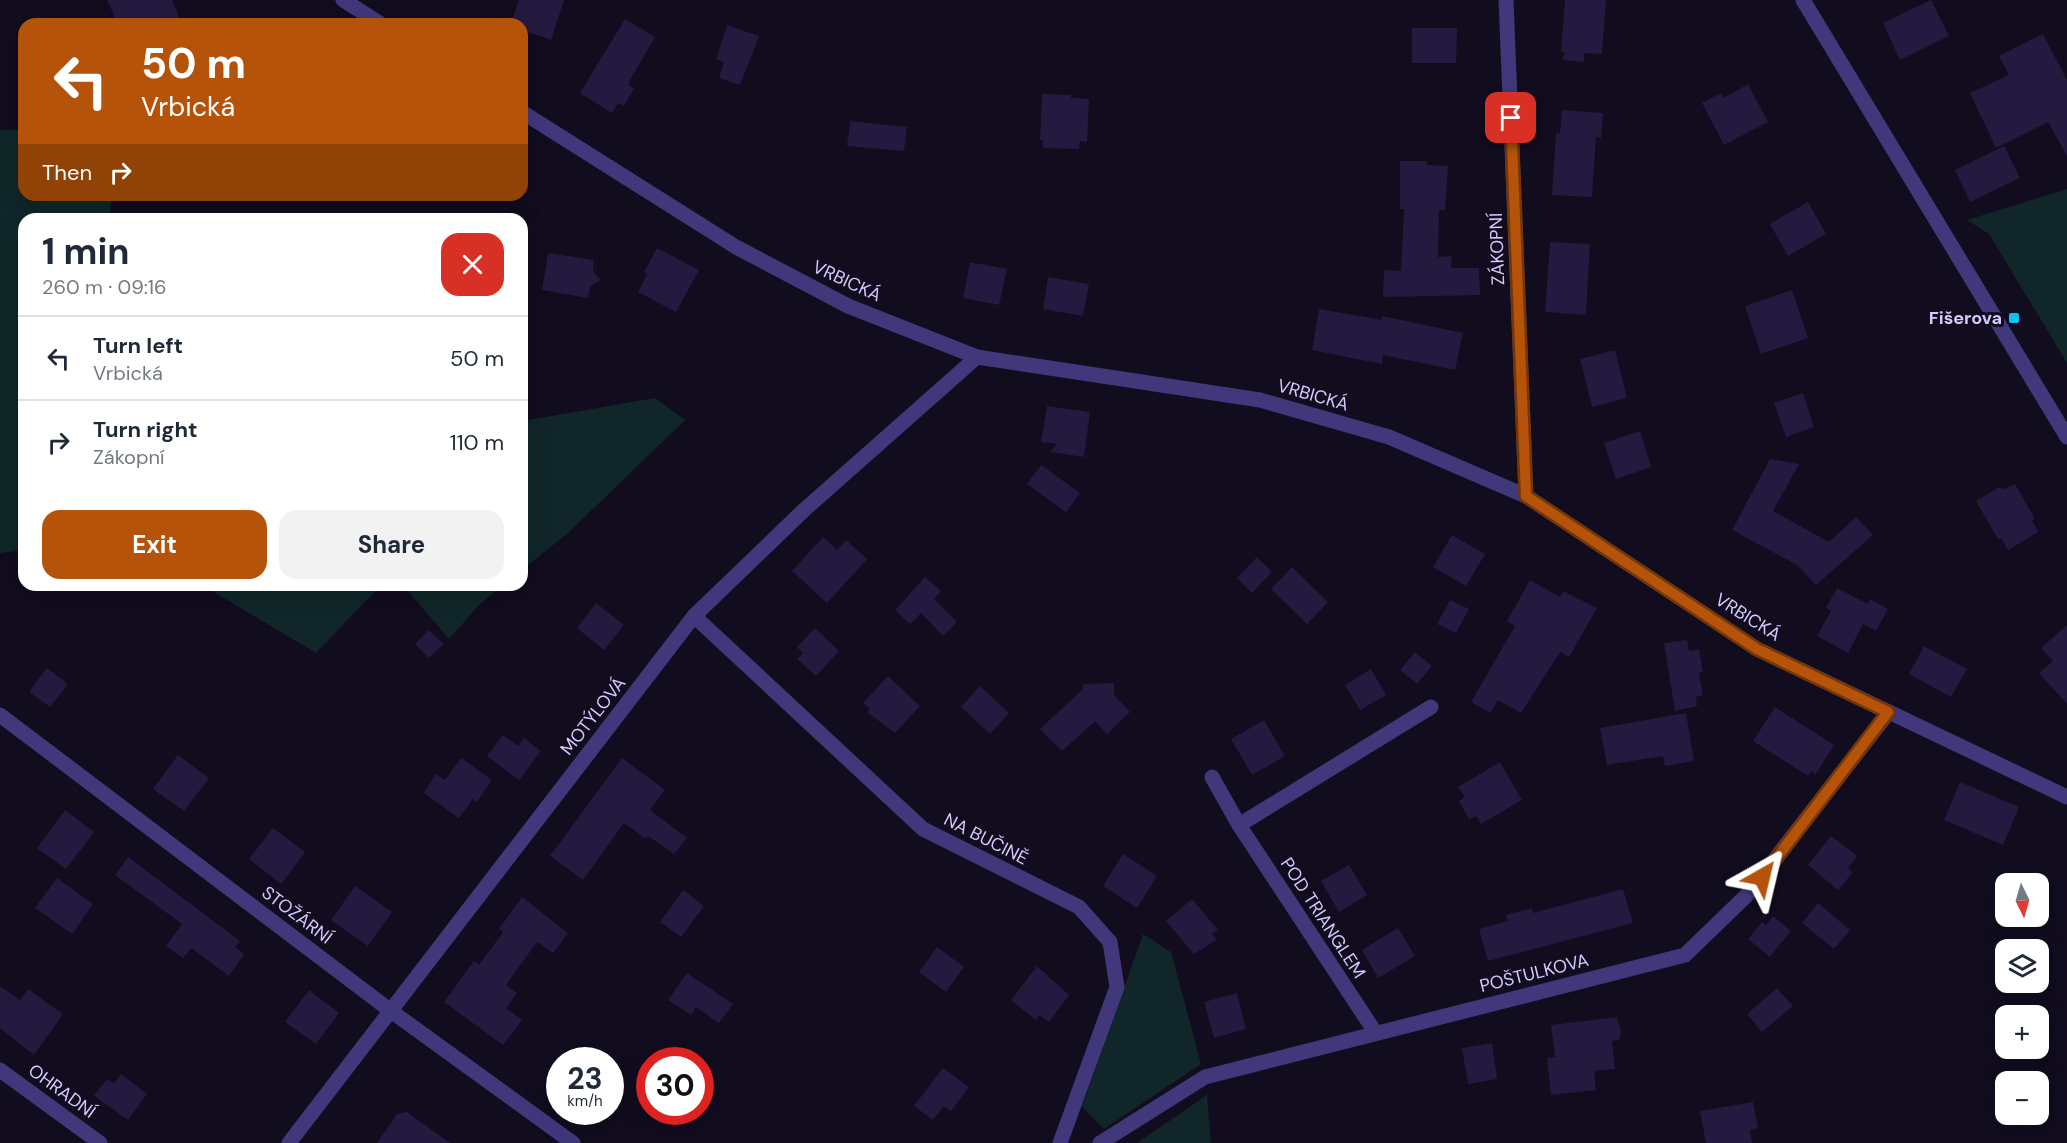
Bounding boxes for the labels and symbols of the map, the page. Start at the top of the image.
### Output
pin [1485,92,1536,143]
street label: ZÁKOPNÍ [1484,212,1510,286]
street label: VRBICKÁ [809,255,885,307]
place label: Fišerova [1929,306,2002,330]
marker: Fišerova [2007,311,2021,325]
street label: VRBICKÁ [1275,373,1352,417]
street label: VRBICKÁ [1711,587,1785,647]
street label: MOTÝLOVÁ [555,672,631,760]
street label: NA BUČINĚ [940,808,1032,870]
position arrow [1730,845,1794,909]
street label: POD TRIANGLEM [1275,853,1371,983]
north arrow [1995,873,2049,927]
street label: STOŽÁRNÍ [257,881,338,950]
street label: POŠTULKOVA [1477,948,1591,998]
speed limit sign: 30 [636,1047,714,1125]
street label: OHRADNÍ [23,1058,101,1124]

